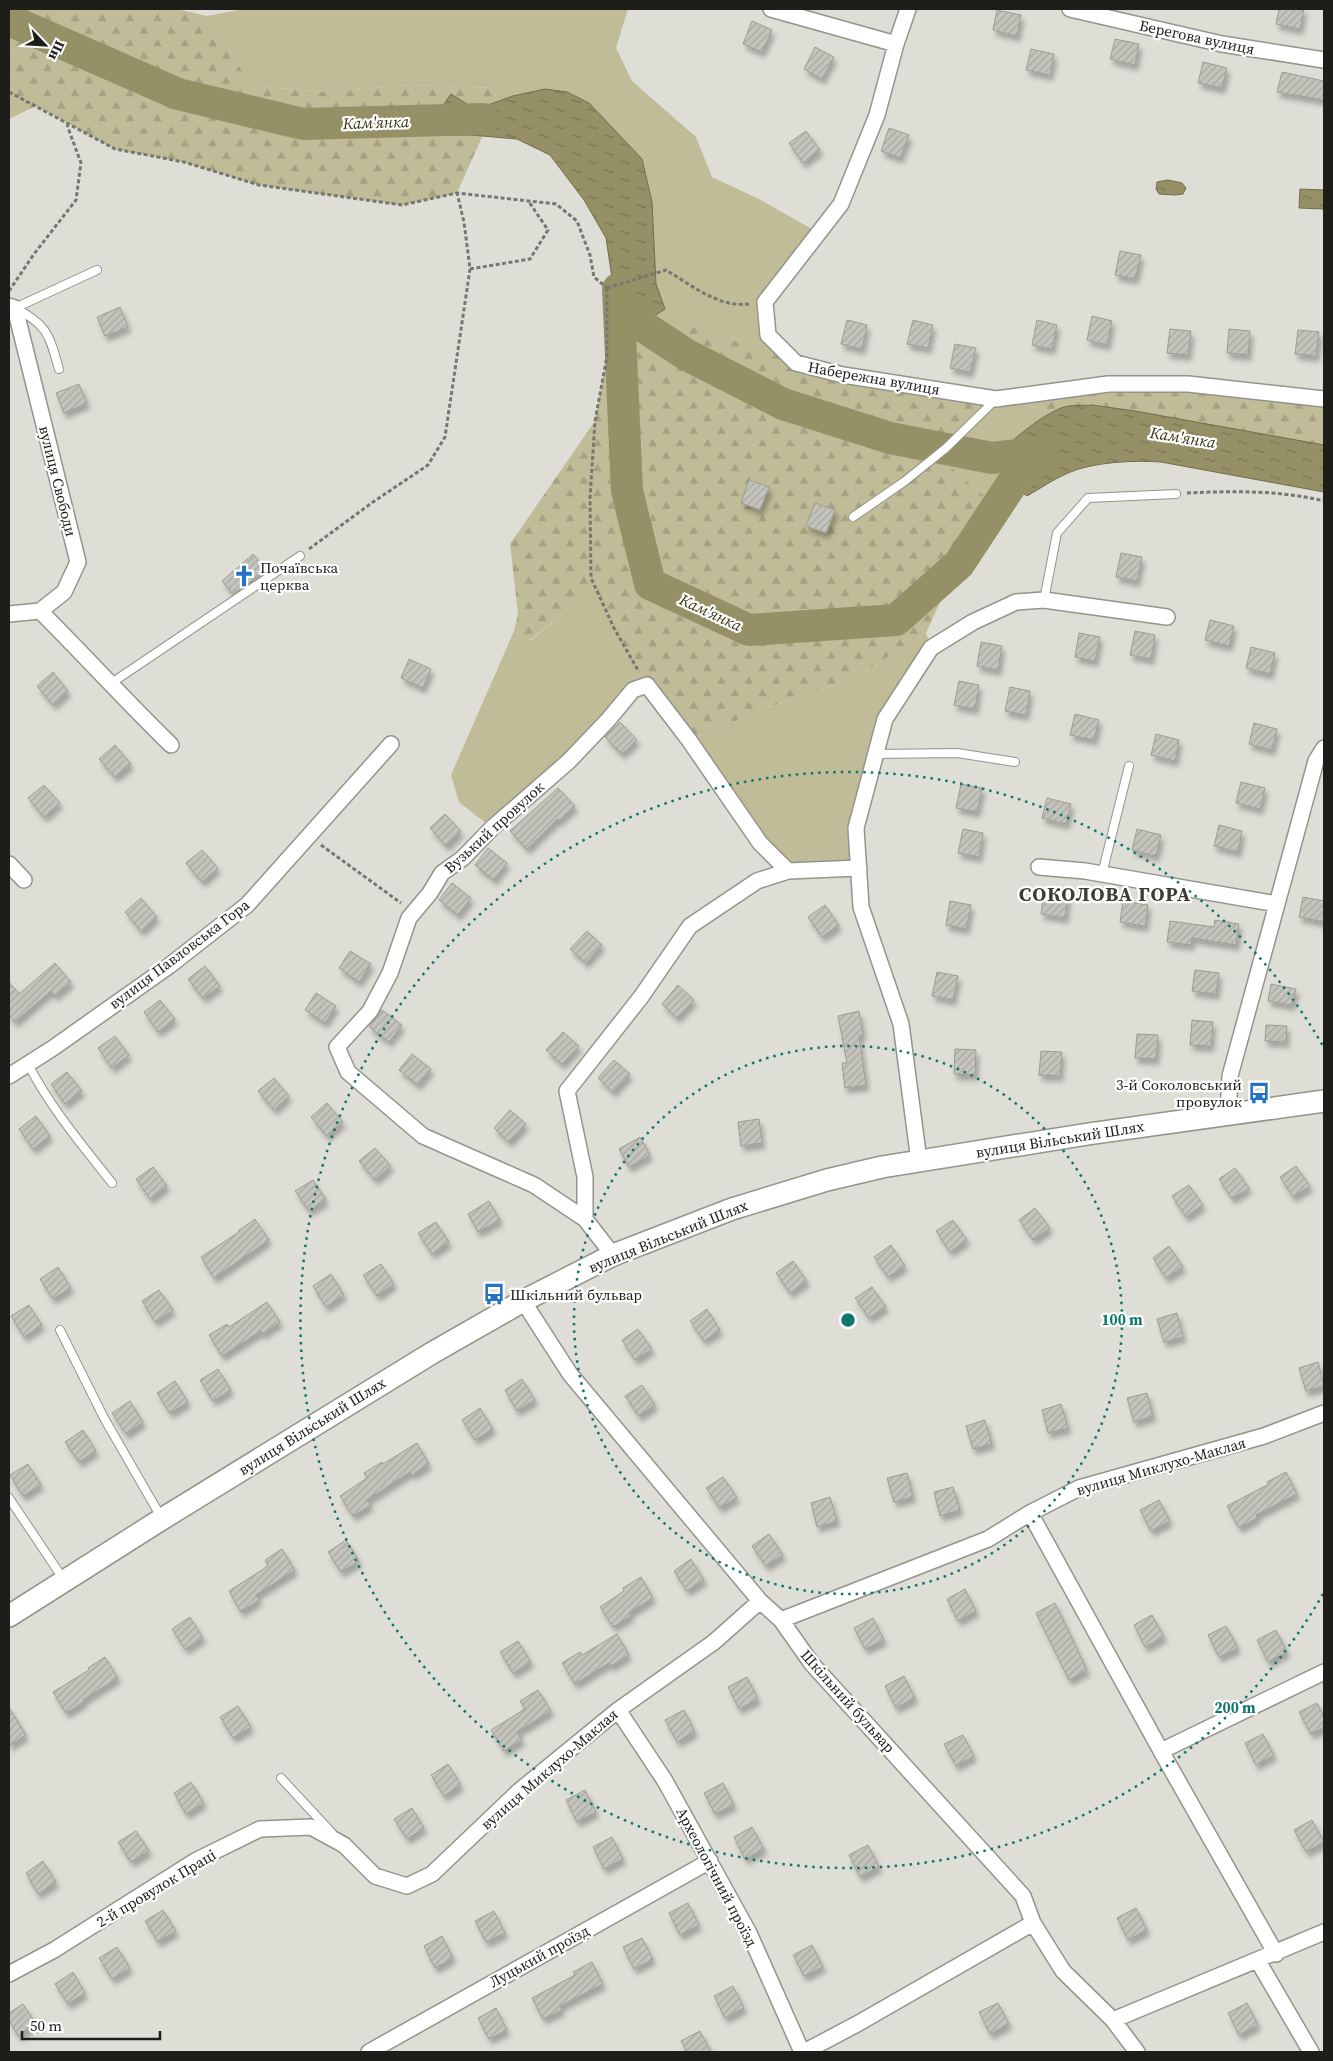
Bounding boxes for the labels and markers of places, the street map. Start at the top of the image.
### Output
place label: Почаївська церква [260,557,339,595]
church icon: Почаївська церква [231,563,257,589]
place label: 3-й Соколовський провулок [1116,1074,1243,1112]
bus stop icon: 3-й Соколовський провулок [1246,1080,1272,1106]
bus stop icon: Шкільний бульвар [481,1281,507,1307]
place label: Шкільний бульвар [510,1284,642,1305]
centre of rings [839,1311,857,1329]

